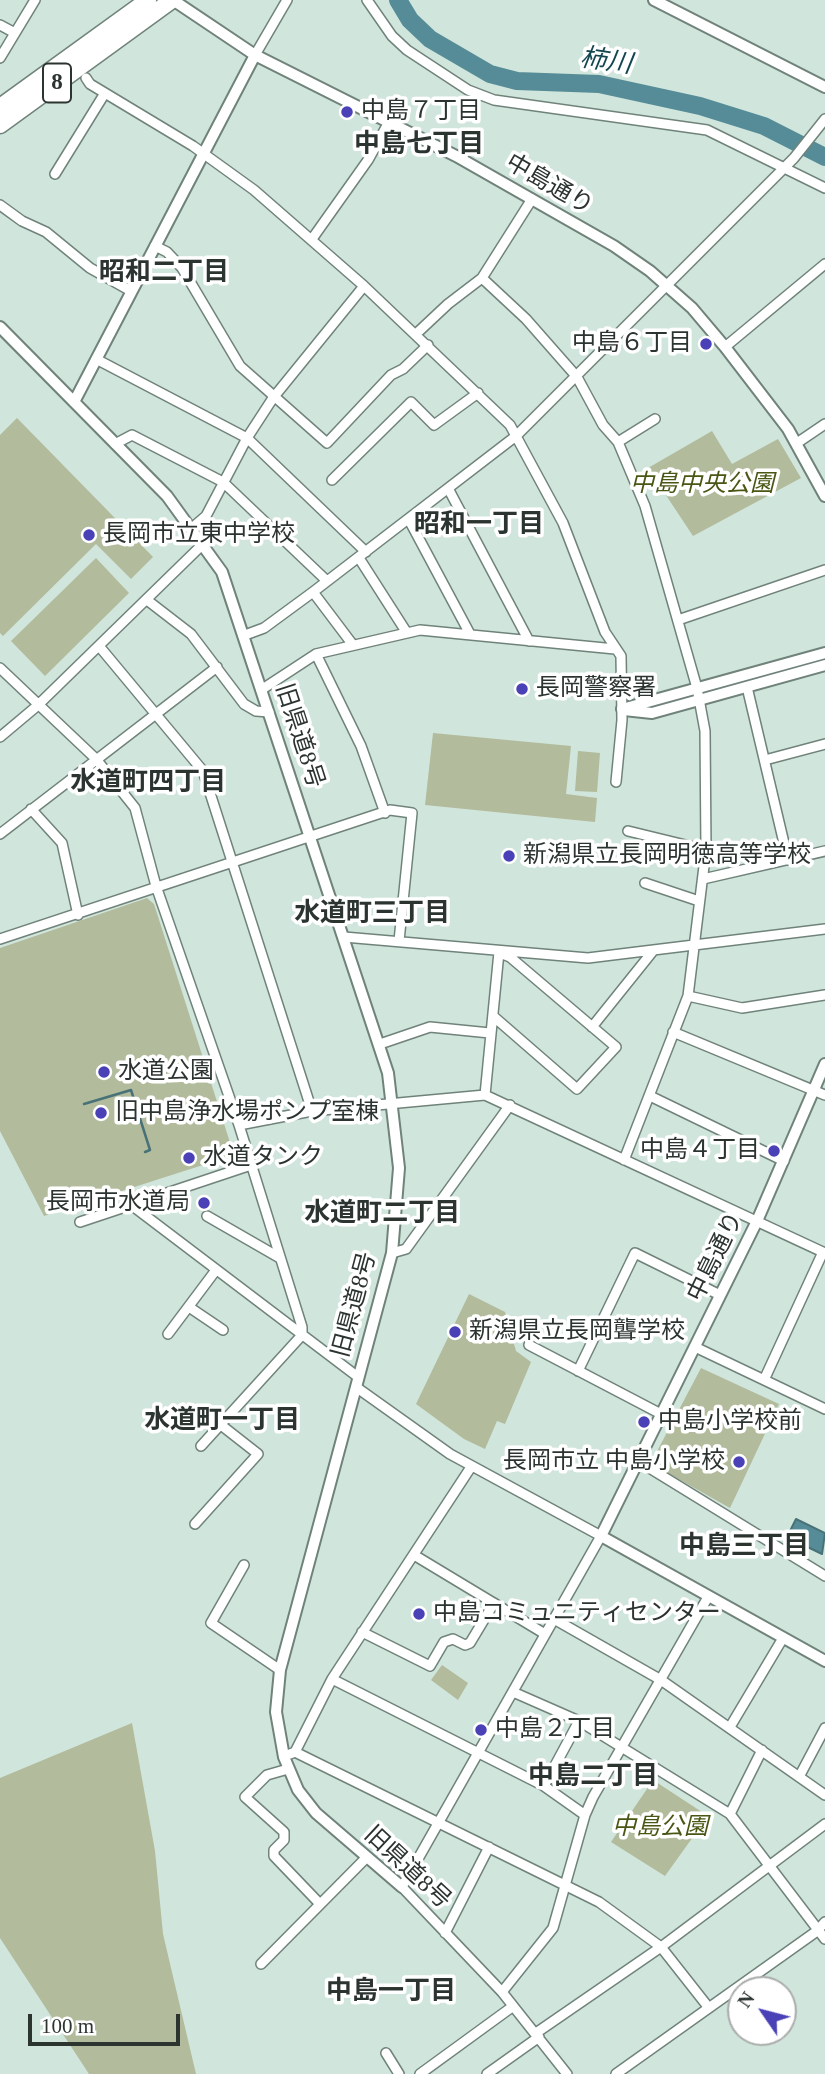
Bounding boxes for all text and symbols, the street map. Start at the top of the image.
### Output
water label: 柿川 [578,43,634,81]
road number: 8 [43,64,71,102]
place label: 中島７丁目 [361,98,481,126]
marker: 中島７丁目 [339,104,355,120]
district label: 中島七丁目 [354,129,484,161]
street label: 中島通り [500,149,598,221]
district label: 昭和二丁目 [99,257,229,289]
place label: 中島６丁目 [572,330,692,358]
marker: 中島６丁目 [698,336,714,352]
park label: 中島中央公園 [630,471,774,499]
district label: 昭和一丁目 [414,509,544,541]
place label: 長岡市立東中学校 [103,521,295,549]
marker: 長岡市立東中学校 [81,527,97,543]
place label: 長岡警察署 [536,675,656,703]
street label: 旧県道8号 [269,680,329,792]
marker: 長岡警察署 [514,681,530,697]
district label: 水道町四丁目 [70,767,226,799]
place label: 新潟県立長岡明徳高等学校 [523,842,811,870]
marker: 新潟県立長岡明徳高等学校 [501,848,517,864]
district label: 水道町三丁目 [294,898,450,930]
place label: 水道公園 [118,1058,214,1086]
marker: 水道公園 [96,1064,112,1080]
place label: 旧中島浄水場ポンプ室棟 [115,1099,379,1127]
marker: 旧中島浄水場ポンプ室棟 [93,1105,109,1121]
place label: 中島４丁目 [640,1137,760,1165]
marker: 中島４丁目 [766,1143,782,1159]
place label: 水道タンク [203,1144,323,1172]
marker: 水道タンク [181,1150,197,1166]
place label: 長岡市水道局 [46,1189,190,1217]
marker: 長岡市水道局 [196,1195,212,1211]
district label: 水道町二丁目 [304,1198,460,1230]
street label: 中島通り [682,1208,750,1306]
street label: 旧県道8号 [327,1249,383,1361]
place label: 新潟県立長岡聾学校 [469,1318,685,1346]
marker: 新潟県立長岡聾学校 [447,1324,463,1340]
district label: 水道町一丁目 [144,1405,300,1437]
place label: 中島小学校前 [658,1408,802,1436]
marker: 中島小学校前 [636,1414,652,1430]
place label: 長岡市立 中島小学校 [503,1448,725,1476]
marker: 長岡市立 中島小学校 [731,1454,747,1470]
district label: 中島三丁目 [679,1531,809,1563]
place label: 中島コミュニティセンター [433,1600,721,1628]
marker: 中島コミュニティセンター [411,1606,427,1622]
place label: 中島２丁目 [495,1716,615,1744]
marker: 中島２丁目 [473,1722,489,1738]
district label: 中島二丁目 [528,1761,658,1793]
park label: 中島公園 [612,1814,708,1842]
street label: 旧県道8号 [358,1821,456,1915]
district label: 中島一丁目 [326,1976,456,2008]
north arrow [727,1976,797,2046]
text: N [733,1988,759,2011]
scale bar [32,2000,184,2044]
text: 100 m [41,2014,94,2038]

